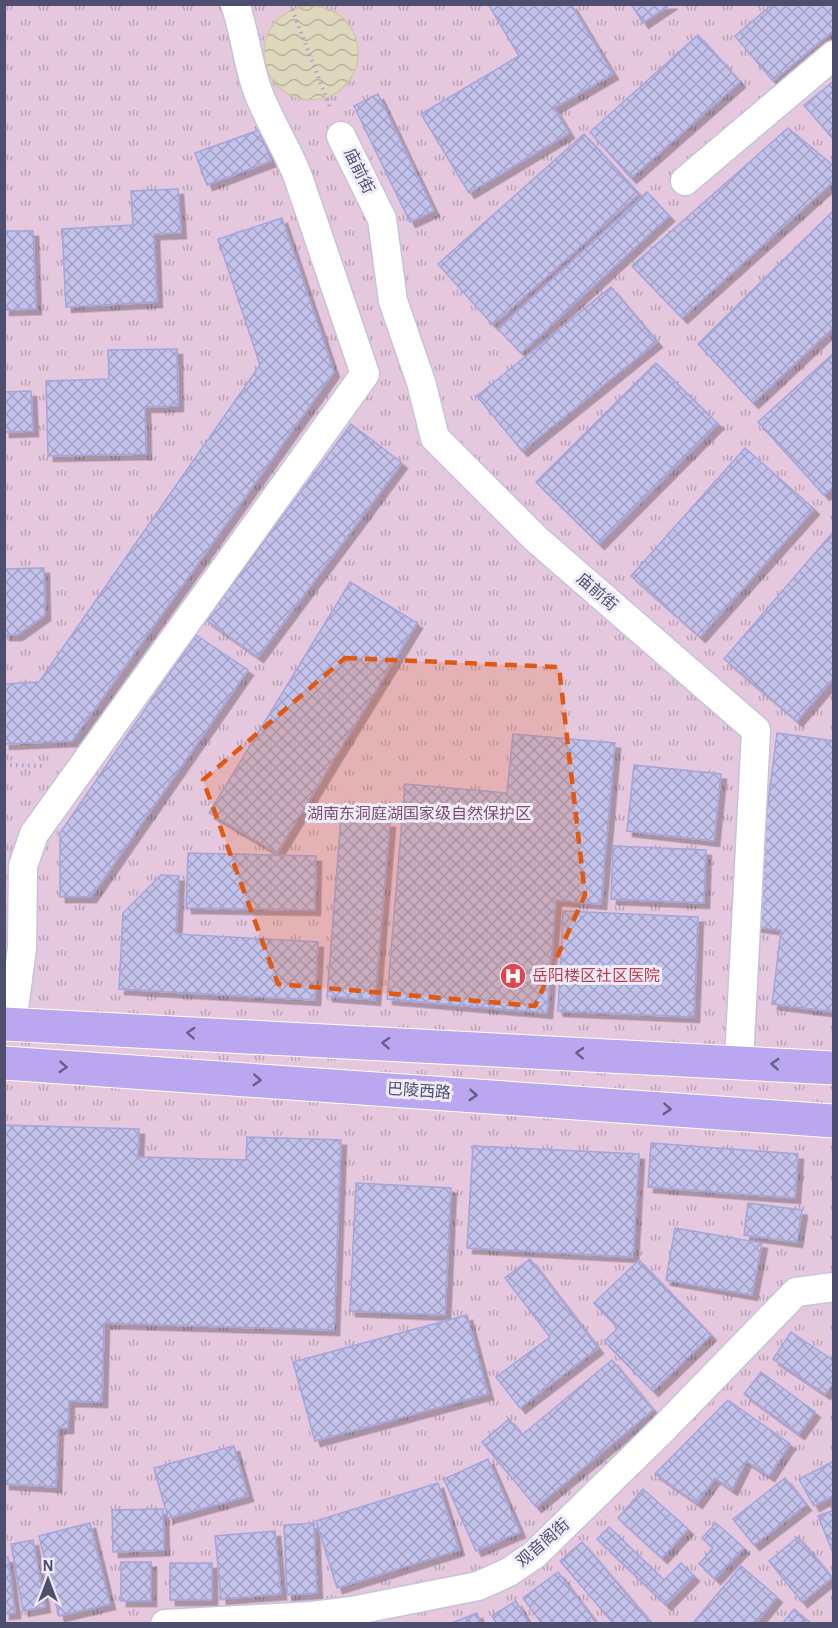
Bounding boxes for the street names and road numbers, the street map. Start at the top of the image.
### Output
street label: 庙前街 [341,145,378,196]
street label: 庙前街 [574,569,621,614]
street label: 巴陵西路 [387,1080,452,1101]
street label: 观音阁街 [513,1515,572,1570]

